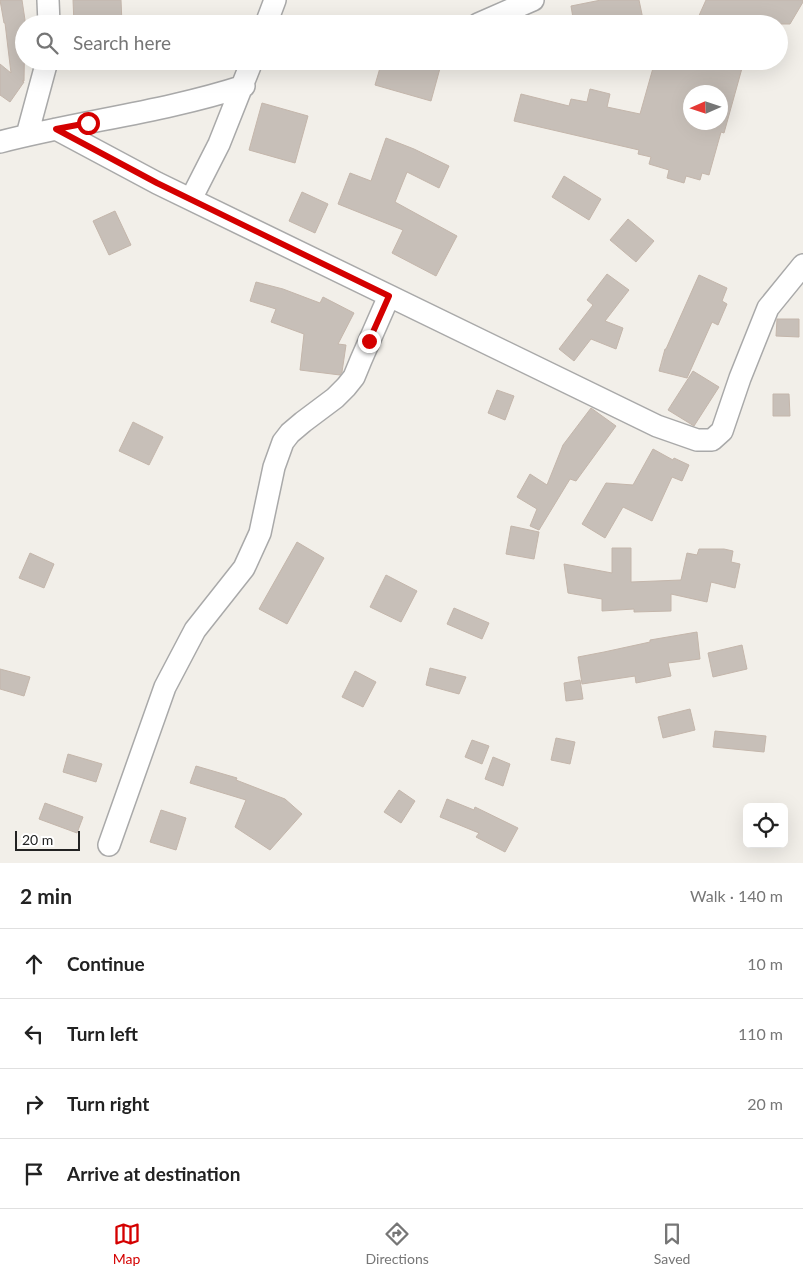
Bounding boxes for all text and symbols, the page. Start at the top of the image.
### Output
search box [15,15,788,70]
icon: search [33,29,61,57]
text: Search here [73,31,171,54]
north arrow [683,85,728,130]
route start [77,112,100,135]
route end [358,330,381,353]
map controls [743,803,788,848]
button: locate [743,803,788,848]
scale bar [15,828,80,851]
text: 20 m [22,831,53,848]
text: 2 min [20,883,72,908]
text: Walk · 140 m [690,886,783,905]
icon: ahead [20,950,48,978]
text: Continue [67,952,145,975]
text: 10 m [747,954,783,973]
icon: left [20,1020,48,1048]
text: Turn left [67,1022,138,1045]
text: 110 m [738,1024,783,1043]
icon: right [20,1090,48,1118]
text: Turn right [67,1092,149,1115]
text: 20 m [747,1094,783,1113]
icon: arrive [20,1160,48,1188]
text: Arrive at destination [67,1162,240,1185]
tab: Map [113,1220,141,1267]
tab: Directions [366,1220,429,1267]
tab: Saved [654,1220,690,1267]

